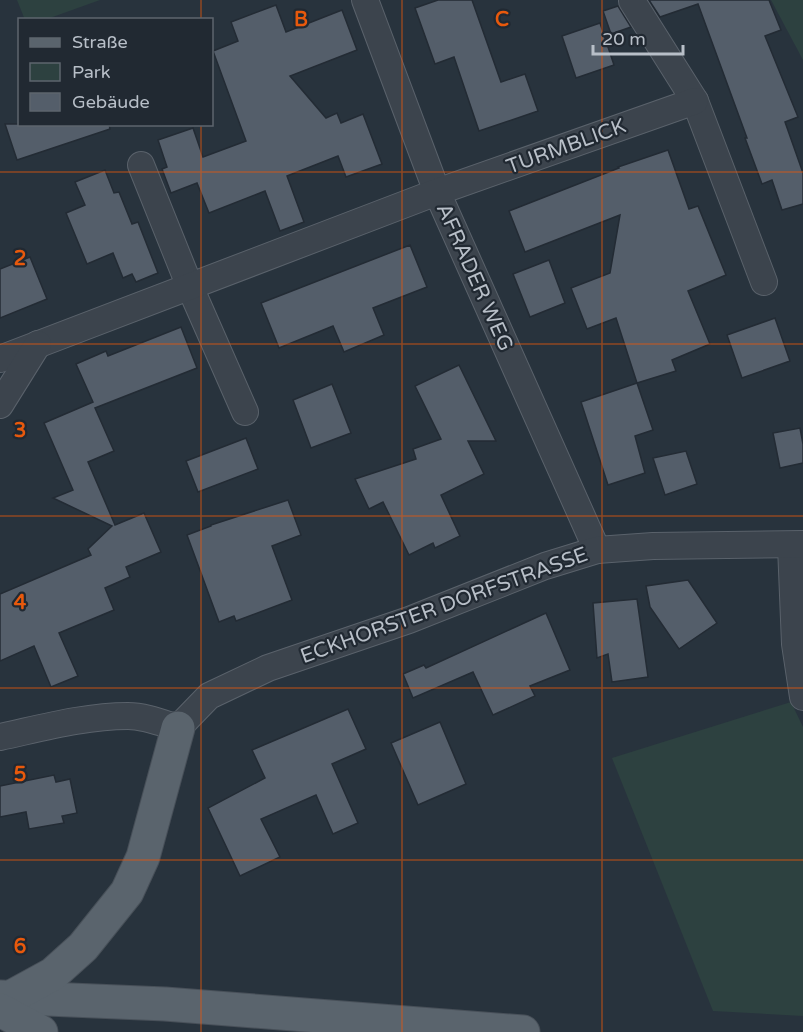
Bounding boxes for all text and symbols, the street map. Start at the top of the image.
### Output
text: B [294,8,308,32]
text: C [495,8,509,32]
legend [18,18,213,126]
scale bar [593,18,683,56]
text: 20 m [602,28,646,50]
text: Straße [72,31,128,53]
text: Park [72,61,111,83]
text: Gebäude [72,91,150,113]
street label: TURMBLICK [503,113,629,180]
street label: AFRADER WEG [431,199,518,355]
text: 2 [14,247,26,271]
text: 3 [14,419,26,443]
street label: ECKHORSTER DORFSTRASSE [297,542,591,669]
text: 4 [14,591,27,615]
text: 5 [14,763,26,787]
text: 6 [14,935,26,959]

